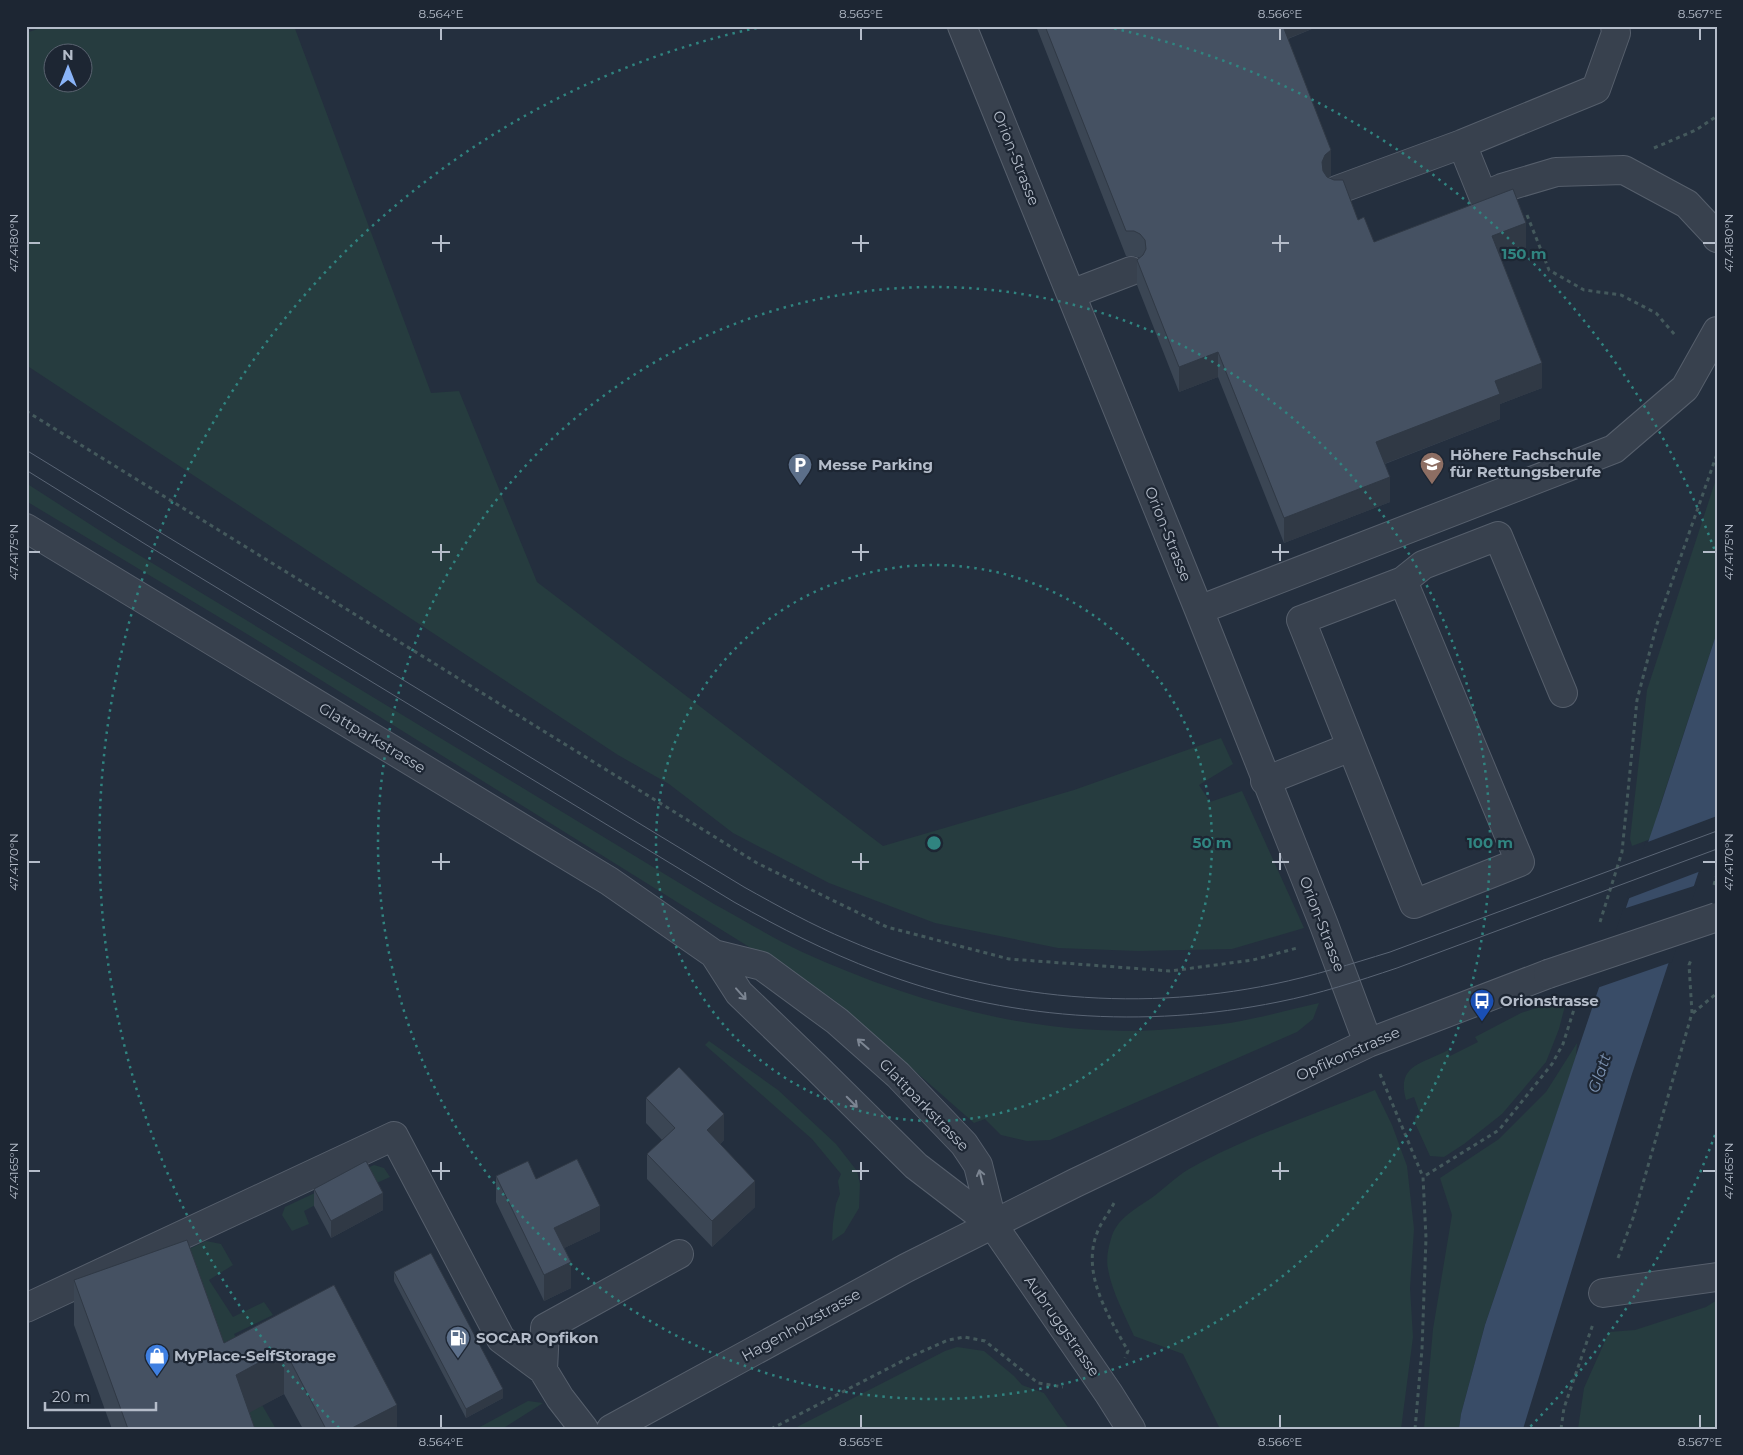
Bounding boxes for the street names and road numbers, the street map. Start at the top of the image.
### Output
street label: Orion-Strasse [989,108,1044,208]
street label: Orion-Strasse [1141,484,1196,584]
street label: Glattparkstrasse [315,698,429,777]
street label: Orion-Strasse [1296,873,1349,974]
street label: Opfikonstrasse [1293,1022,1403,1085]
street label: Glattparkstrasse [875,1054,973,1155]
street label: Aubruggstrasse [1021,1272,1104,1380]
street label: Hagenholzstrasse [738,1284,864,1365]

